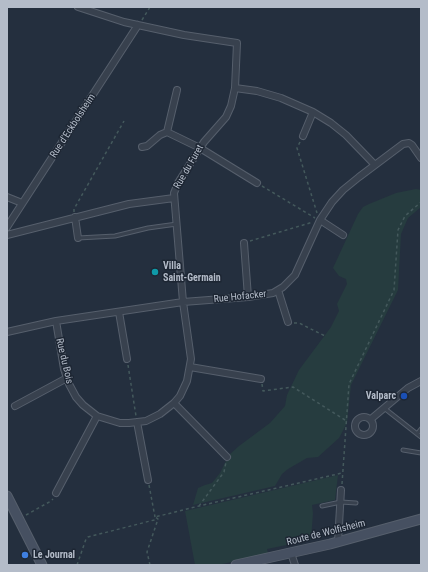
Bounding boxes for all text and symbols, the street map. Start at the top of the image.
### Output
street label: Rue d'Eckbolsheim [48,92,98,160]
street label: Rue du Furet [171,143,207,191]
place label: Villa Saint-Germain [163,260,221,284]
marker: Villa Saint-Germain [150,267,160,277]
street label: Rue Hofacker [213,288,267,306]
street label: Rue du Bois [53,337,75,385]
place label: Valparc [366,390,396,402]
marker: Valparc [399,391,409,401]
street label: Route de Wolfisheim [285,517,367,549]
place label: Le Journal [33,549,75,561]
marker: Le Journal [20,550,30,560]

